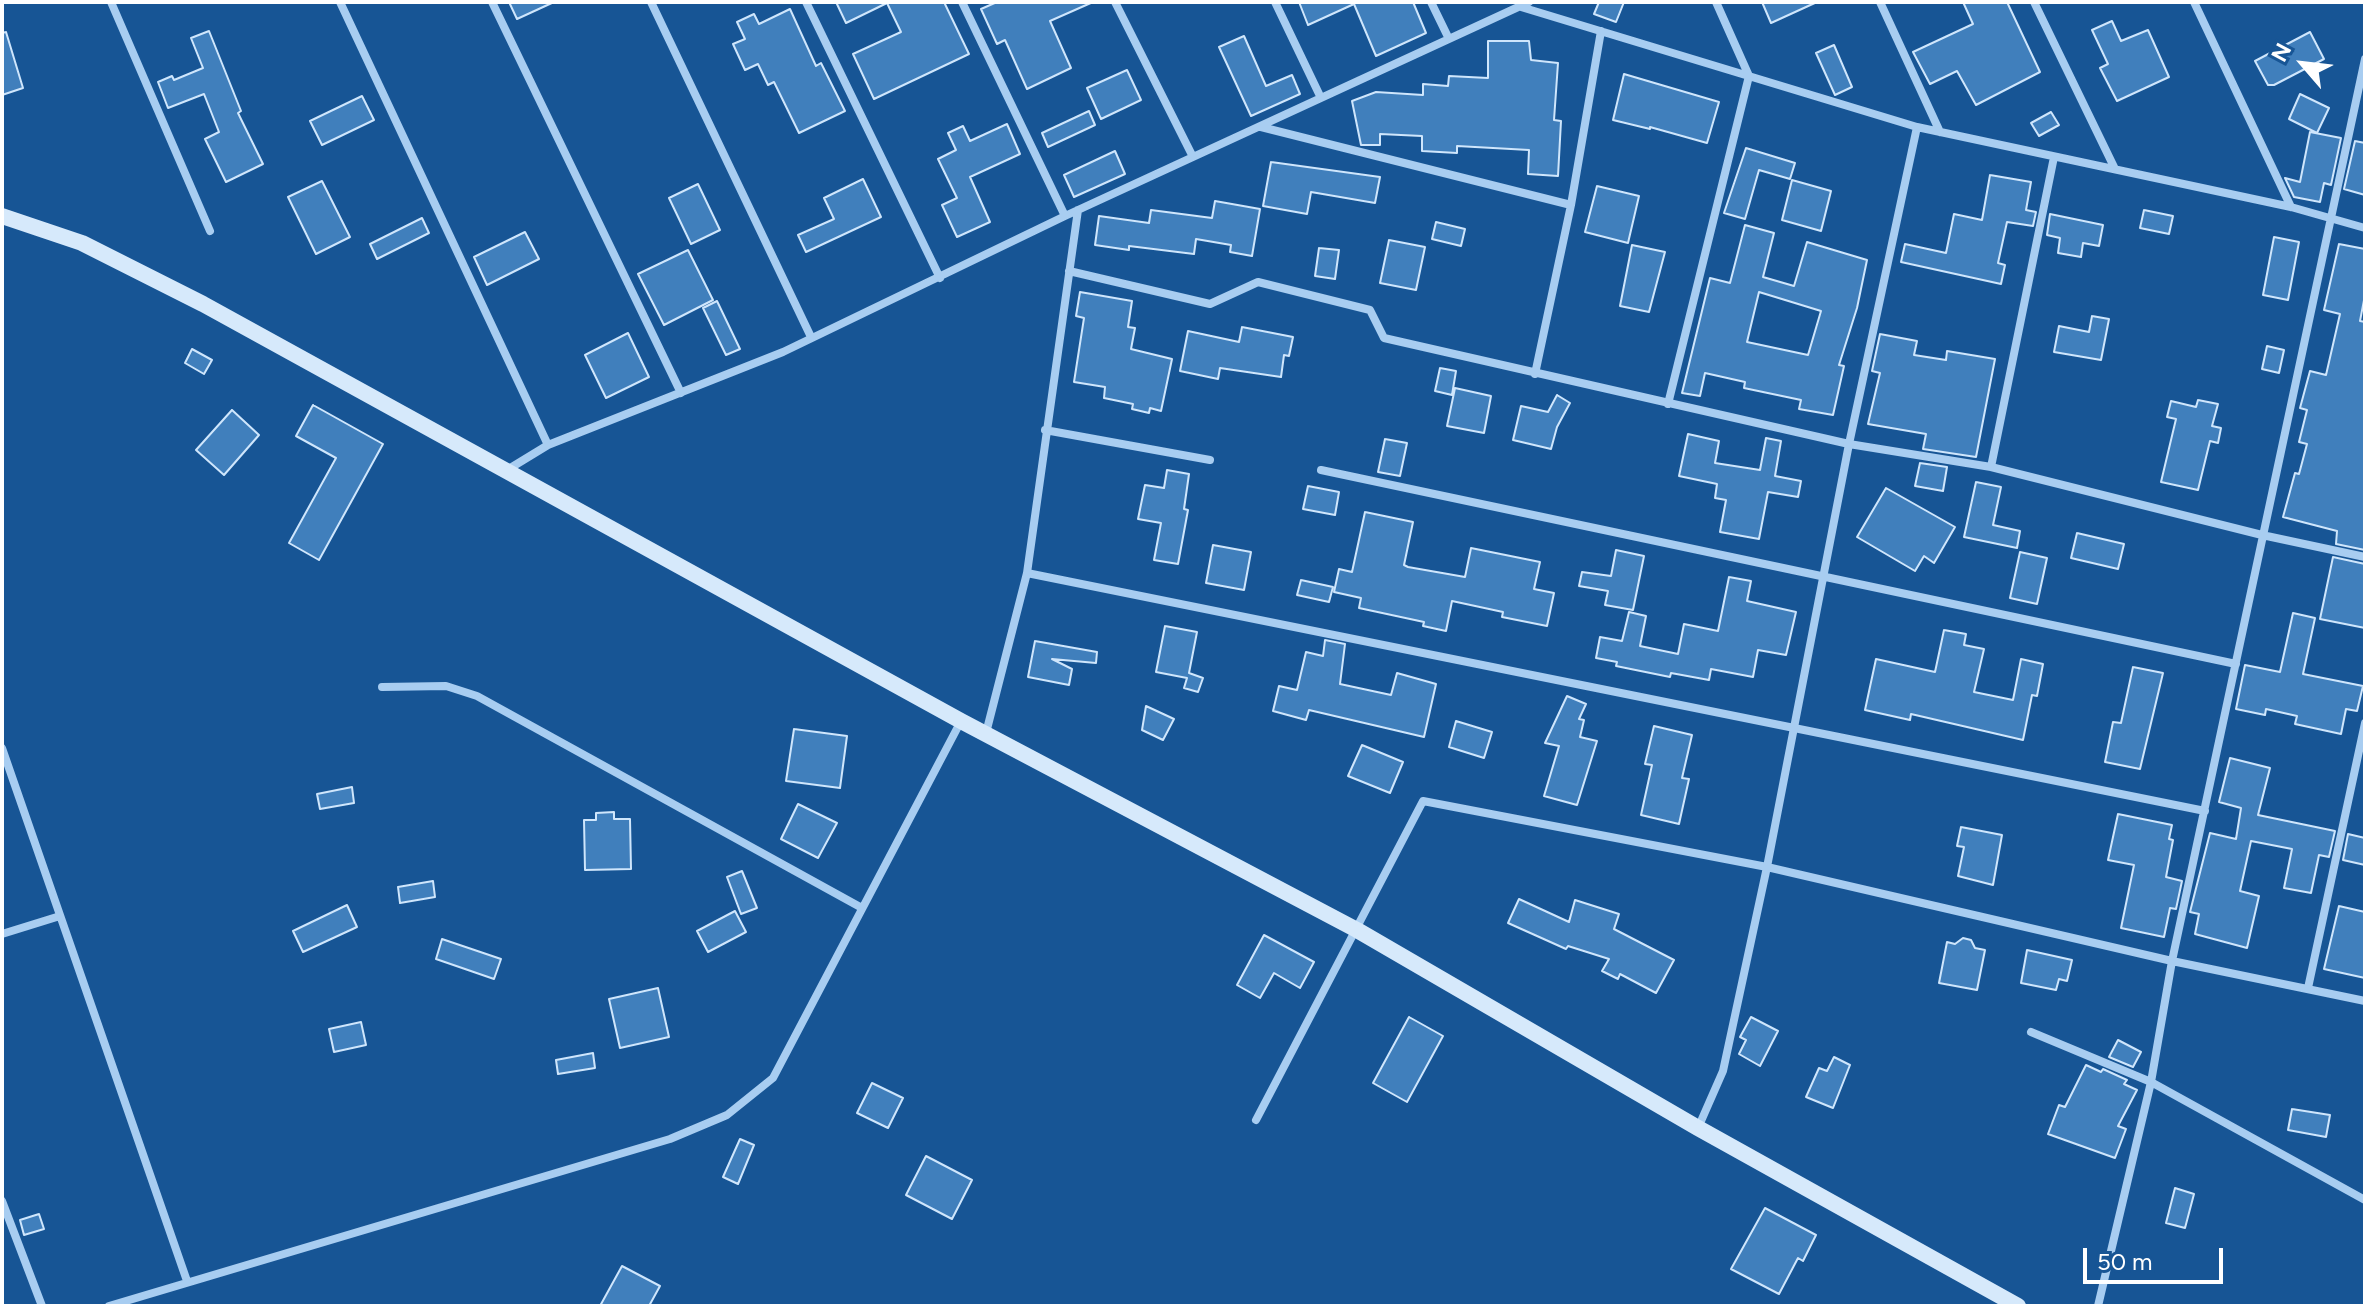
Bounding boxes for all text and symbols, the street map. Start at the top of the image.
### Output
north arrow [2263,24,2343,104]
text: N [2265,39,2297,66]
scale bar [2087,1232,2227,1282]
text: 50 m [2097,1247,2153,1276]

